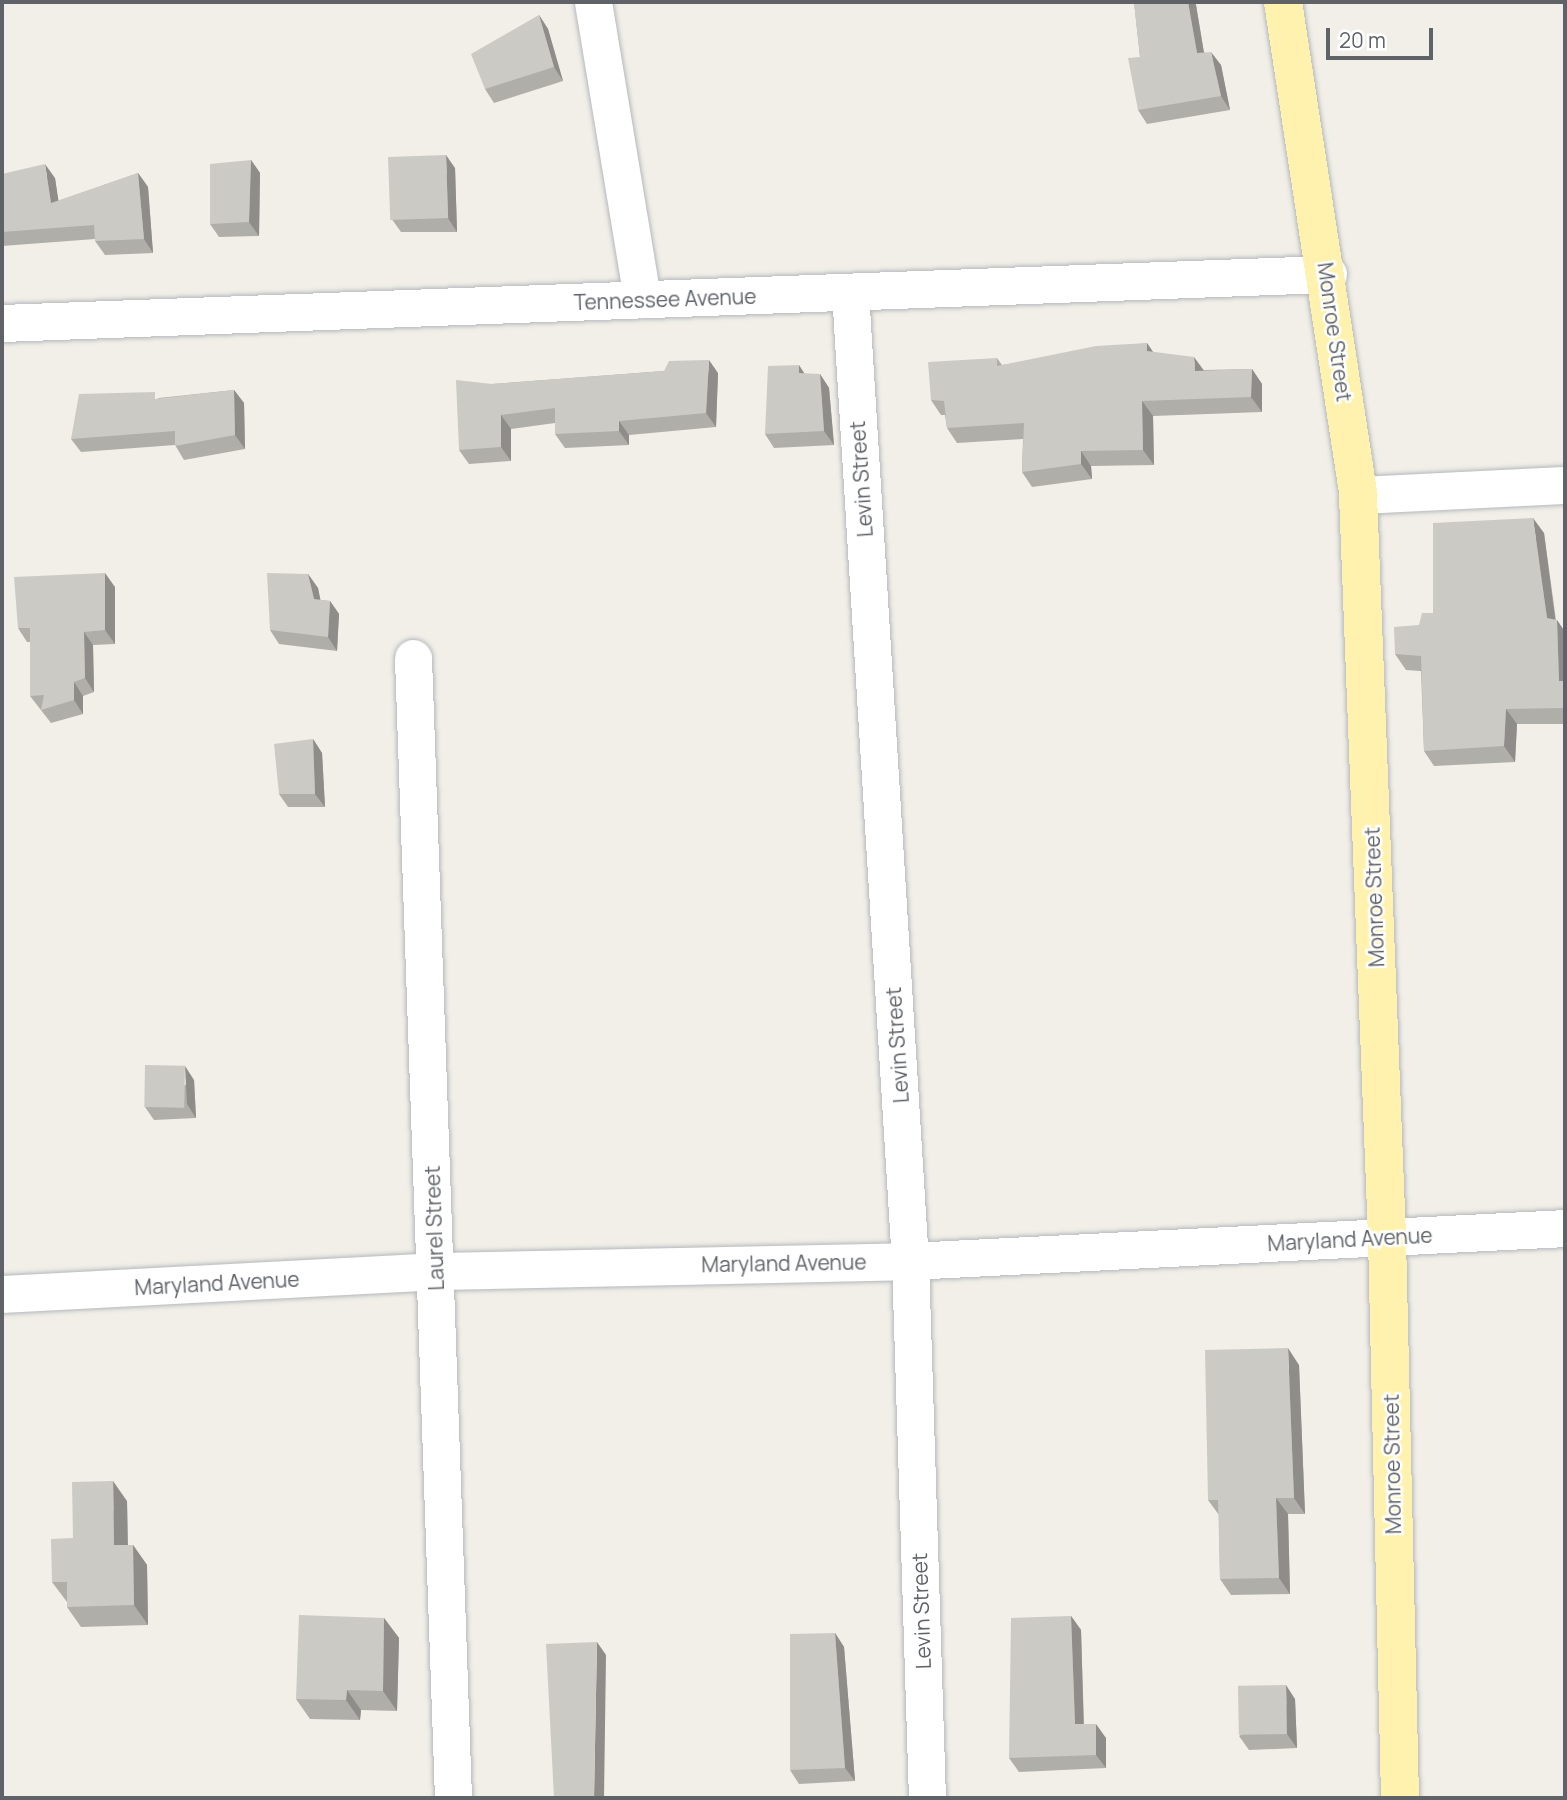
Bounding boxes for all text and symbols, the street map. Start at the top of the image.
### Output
scale bar [1329,14,1436,58]
text: 20 m [1339,26,1386,54]
street label: Monroe Street [1313,261,1357,403]
street label: Tennessee Avenue [573,283,757,315]
street label: Levin Street [844,420,878,538]
street label: Monroe Street [1359,826,1389,968]
street label: Levin Street [880,986,914,1104]
street label: Laurel Street [419,1165,449,1291]
street label: Maryland Avenue [1267,1222,1433,1256]
street label: Maryland Avenue [701,1249,867,1277]
street label: Maryland Avenue [134,1266,300,1300]
street label: Monroe Street [1378,1394,1406,1534]
street label: Levin Street [906,1552,936,1670]

